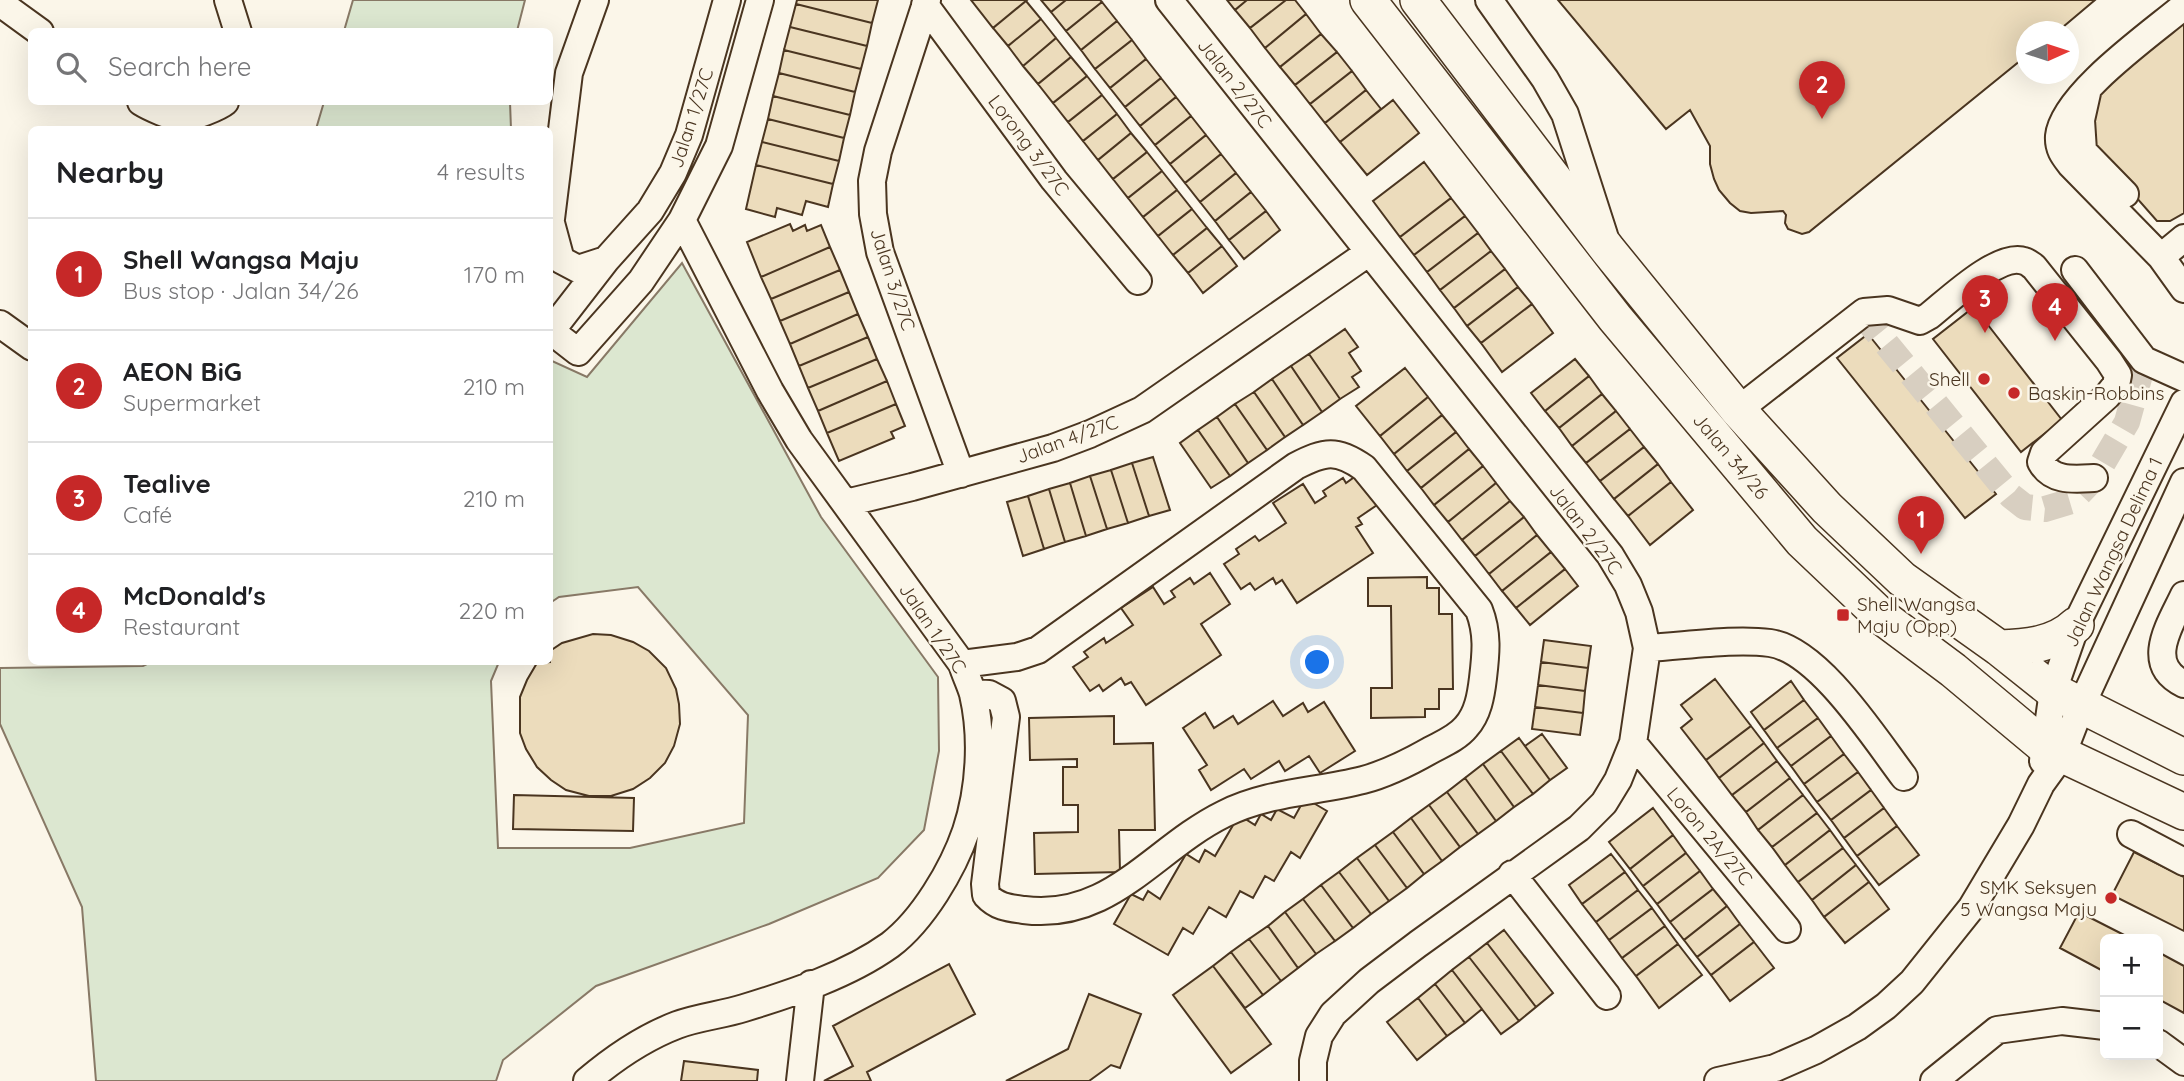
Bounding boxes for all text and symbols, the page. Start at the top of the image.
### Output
north arrow [2016,21,2079,84]
search box [28,28,553,105]
street label: Jalan 2/27C [1193,34,1277,132]
icon: search [52,48,90,86]
text: Search here [108,50,252,83]
pin: 2 [1799,61,1845,119]
street label: Jalan 1/27C [664,65,718,171]
street label: Lorong 3/27C [983,90,1075,200]
text: Nearby [56,153,164,191]
text: 4 results [437,157,525,186]
street label: Jalan 3/27C [865,225,921,333]
text: Shell Wangsa Maju [123,243,359,276]
text: 1 [75,260,83,289]
text: 170 m [464,260,525,289]
pin: 3 [1962,275,2008,333]
text: Bus stop · Jalan 34/26 [123,276,359,305]
pin: 4 [2032,283,2078,341]
text: AEON BiG [123,355,242,388]
place label: Shell [1929,367,1970,391]
marker: Shell [1976,371,1992,387]
text: 2 [72,372,86,401]
text: 210 m [463,372,525,401]
place label: Baskin-Robbins [2028,381,2165,405]
marker: Baskin-Robbins [2006,385,2022,401]
text: Supermarket [123,388,261,417]
street label: Jalan 34/26 [1688,408,1774,504]
street label: Jalan 4/27C [1013,410,1121,468]
street label: Jalan Wangsa Delima 1 [2058,453,2168,651]
text: Tealive [123,467,211,500]
street label: Jalan 2/27C [1544,479,1628,579]
text: 3 [73,484,85,513]
text: 210 m [463,484,525,513]
pin: 1 [1898,496,1944,554]
text: Café [123,500,172,529]
street label: Jalan 1/27C [894,578,972,678]
text: McDonald's [123,579,266,612]
place label: Shell Wangsa Maju (Opp) [1857,592,1976,638]
text: 4 [72,596,86,625]
text: 220 m [459,596,525,625]
marker: Shell Wangsa Maju (Opp) [1835,607,1851,623]
text: Restaurant [123,612,240,641]
your location [1300,645,1334,679]
street label: Loron 2A/27C [1662,782,1758,890]
place label: SMK Seksyen 5 Wangsa Maju [1960,875,2097,921]
marker: SMK Seksyen 5 Wangsa Maju [2103,890,2119,906]
map controls [2100,934,2163,1060]
button: + [2100,934,2163,997]
button: − [2100,997,2163,1060]

